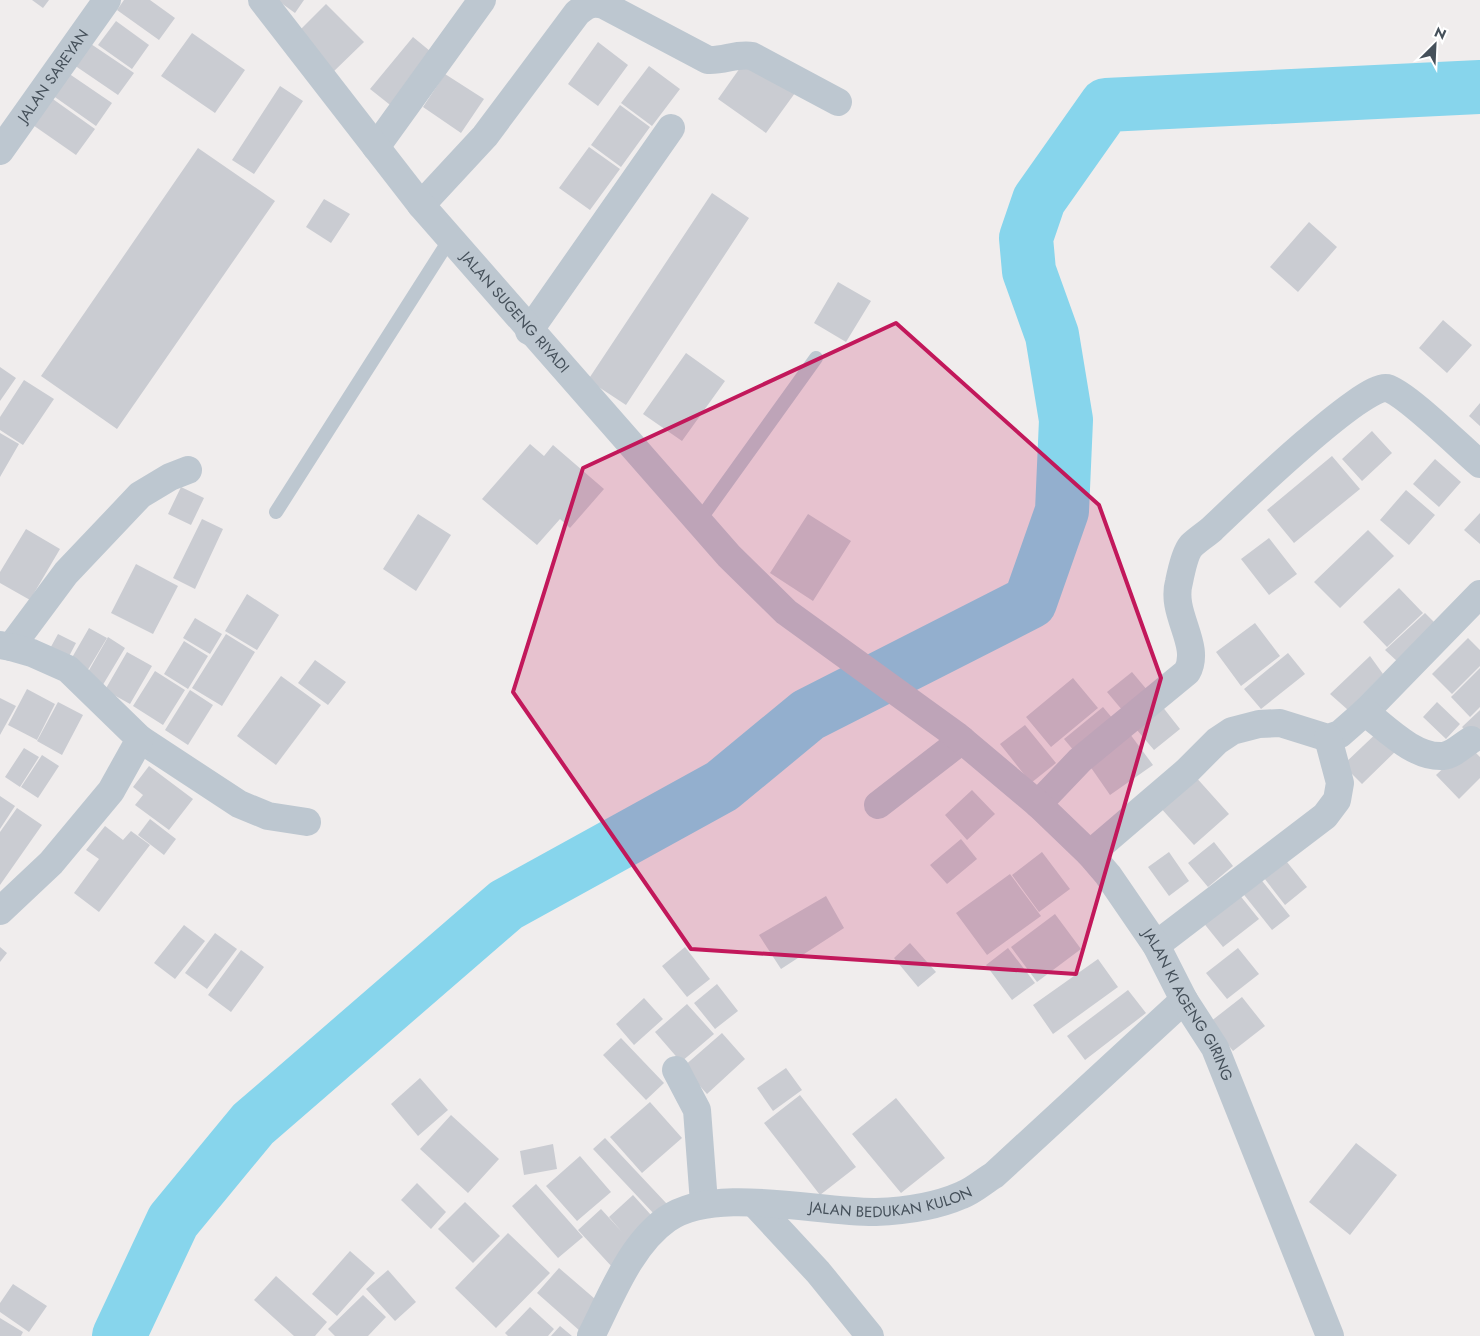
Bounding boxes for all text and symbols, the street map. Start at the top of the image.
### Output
north arrow [1410,20,1460,70]
text: N [1431,22,1449,45]
street label: JALAN SAREYAN [11,25,94,129]
street label: JALAN SUGENG RIYADI [454,245,574,378]
street label: JALAN KI AGENG GIRING [1136,923,1238,1084]
street label: JALAN BEDUKAN KULON [806,1181,976,1223]

